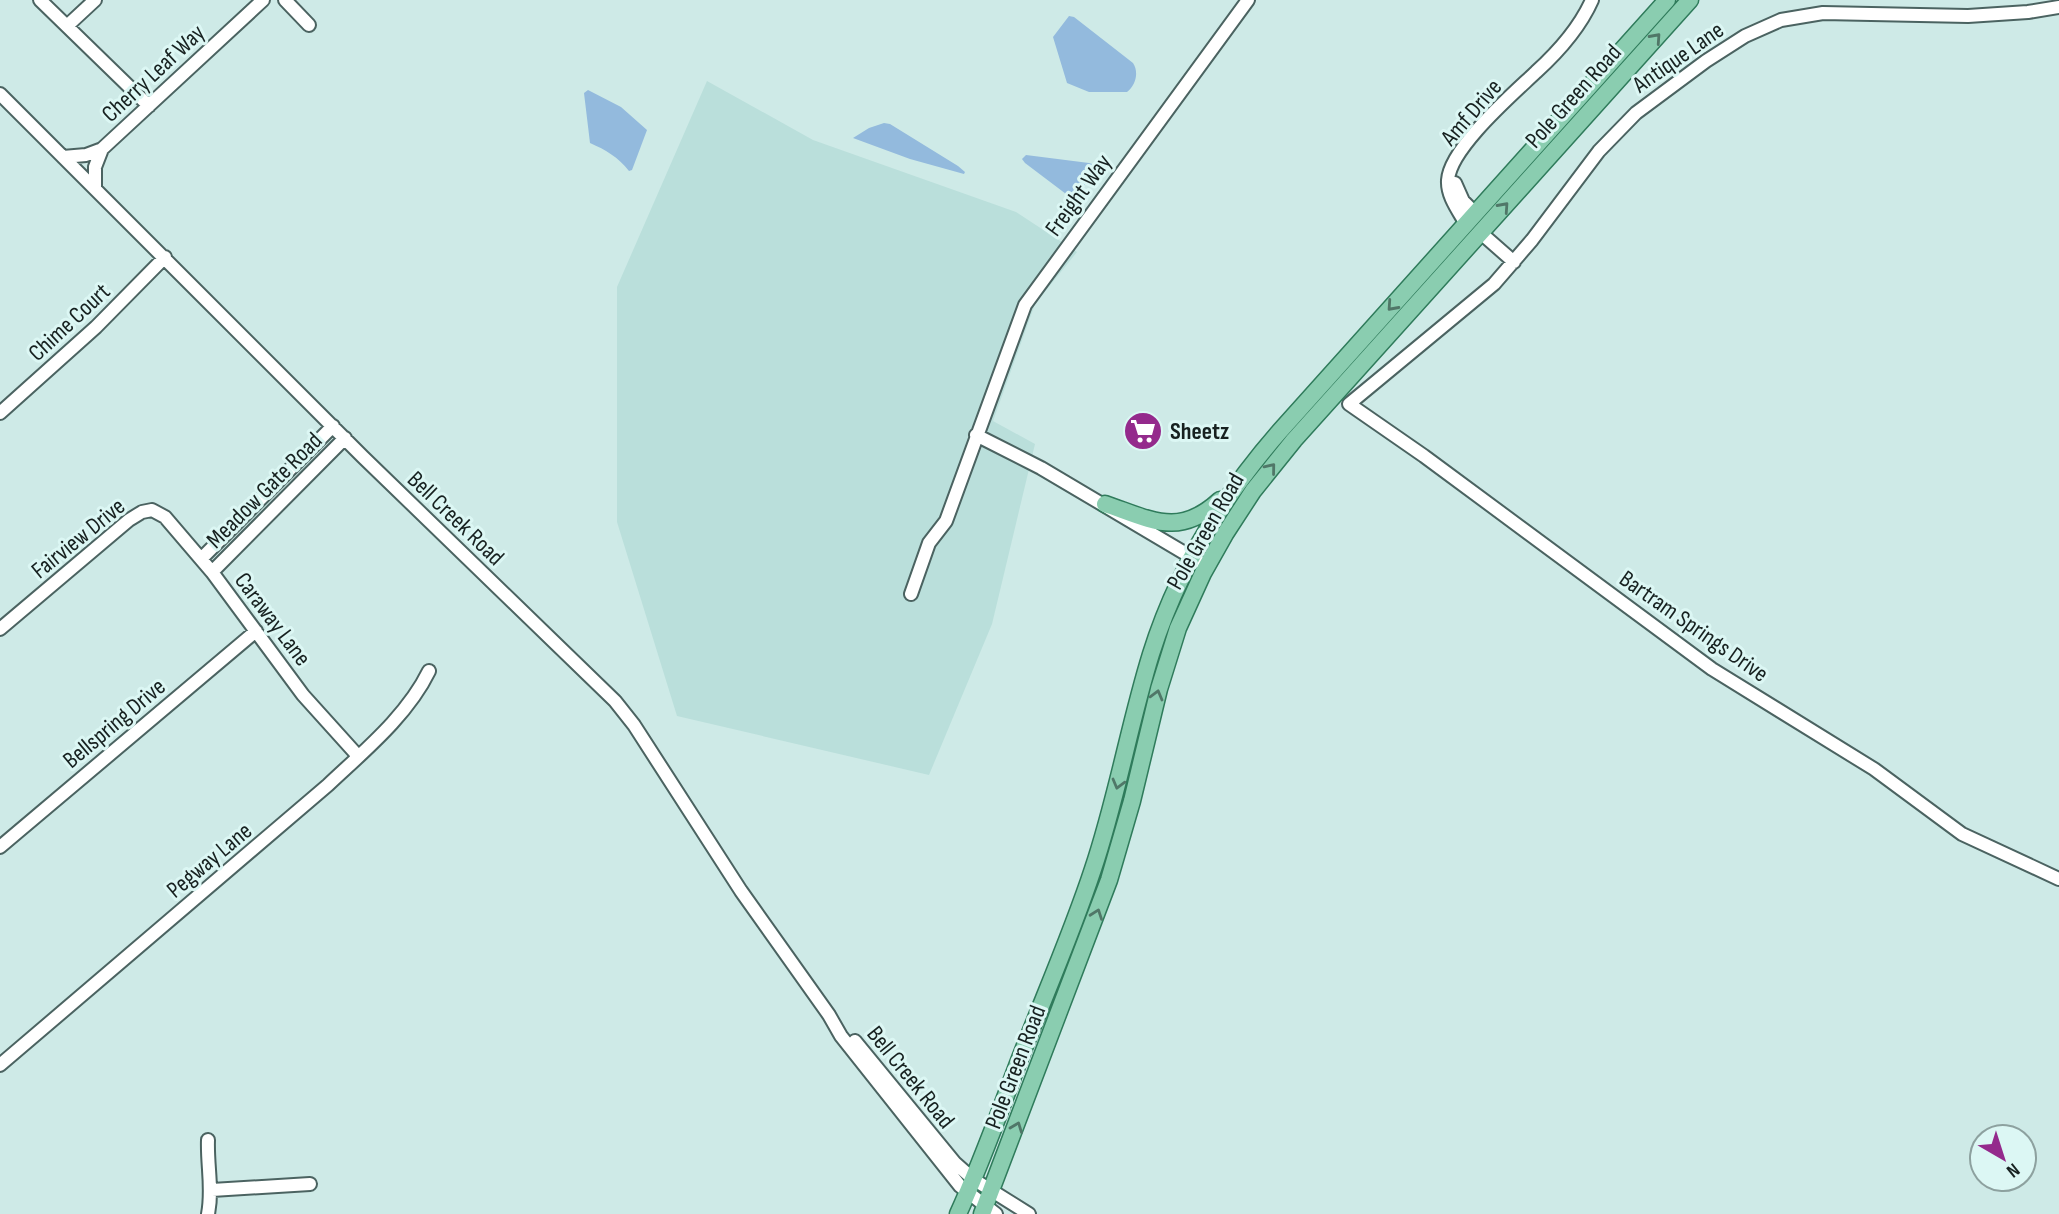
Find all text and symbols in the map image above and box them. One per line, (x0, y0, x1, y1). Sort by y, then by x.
street label: Antique Lane (1626, 16, 1729, 100)
street label: Cherry Leaf Way (96, 18, 211, 128)
one-way arrow (1648, 33, 1661, 46)
street label: Pole Green Road (1519, 38, 1628, 154)
street label: Amf Drive (1434, 73, 1508, 152)
street label: Freight Way (1039, 149, 1118, 242)
one-way arrow (1496, 202, 1508, 215)
street label: Chime Court (22, 277, 116, 367)
one-way arrow (1388, 298, 1401, 311)
supermarket icon: Sheetz (1122, 410, 1164, 452)
place label: Sheetz (1170, 417, 1229, 446)
street label: Meadow Gate Road (200, 426, 328, 554)
one-way arrow (1263, 463, 1275, 476)
street label: Bell Creek Road (401, 465, 510, 572)
street label: Pole Green Road (1160, 468, 1250, 595)
street label: Fairview Drive (26, 492, 131, 585)
street label: Bartram Springs Drive (1614, 564, 1774, 689)
street label: Caraway Lane (228, 567, 317, 672)
street label: Bellspring Drive (57, 672, 171, 775)
one-way arrow (1149, 689, 1163, 701)
one-way arrow (1112, 778, 1127, 790)
street label: Pegway Lane (161, 816, 258, 904)
one-way arrow (1089, 909, 1103, 921)
street label: Pole Green Road (979, 1001, 1052, 1133)
street label: Bell Creek Road (861, 1020, 961, 1134)
one-way arrow (1008, 1121, 1022, 1133)
north arrow (1968, 1123, 2038, 1193)
text: N (2002, 1158, 2024, 1182)

